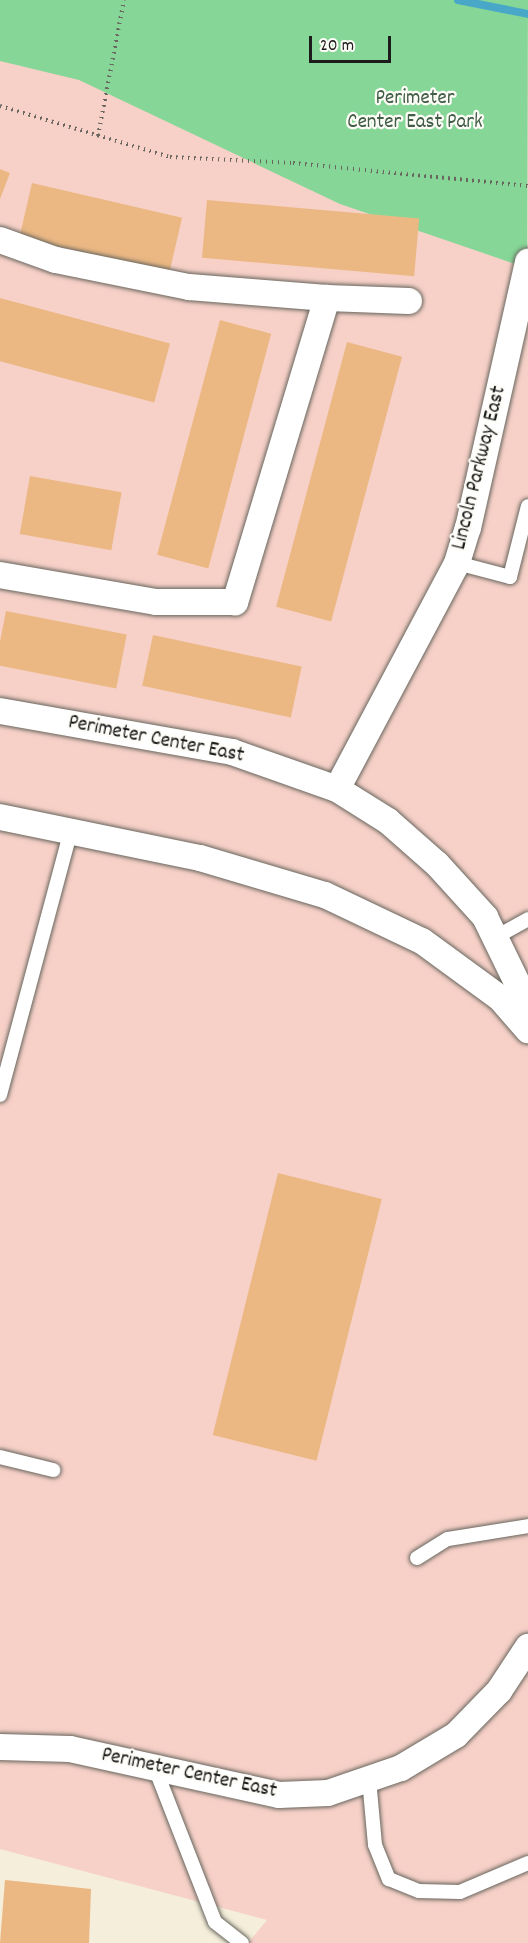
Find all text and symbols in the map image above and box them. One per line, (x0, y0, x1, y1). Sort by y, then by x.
scale bar (312, 24, 394, 62)
text: 20 m (320, 34, 354, 59)
park label: Perimeter Center East Park (347, 86, 483, 136)
street label: Lincoln Parkway East (447, 384, 513, 552)
street label: Perimeter Center East (66, 711, 246, 769)
street label: Perimeter Center East (99, 1743, 279, 1805)

